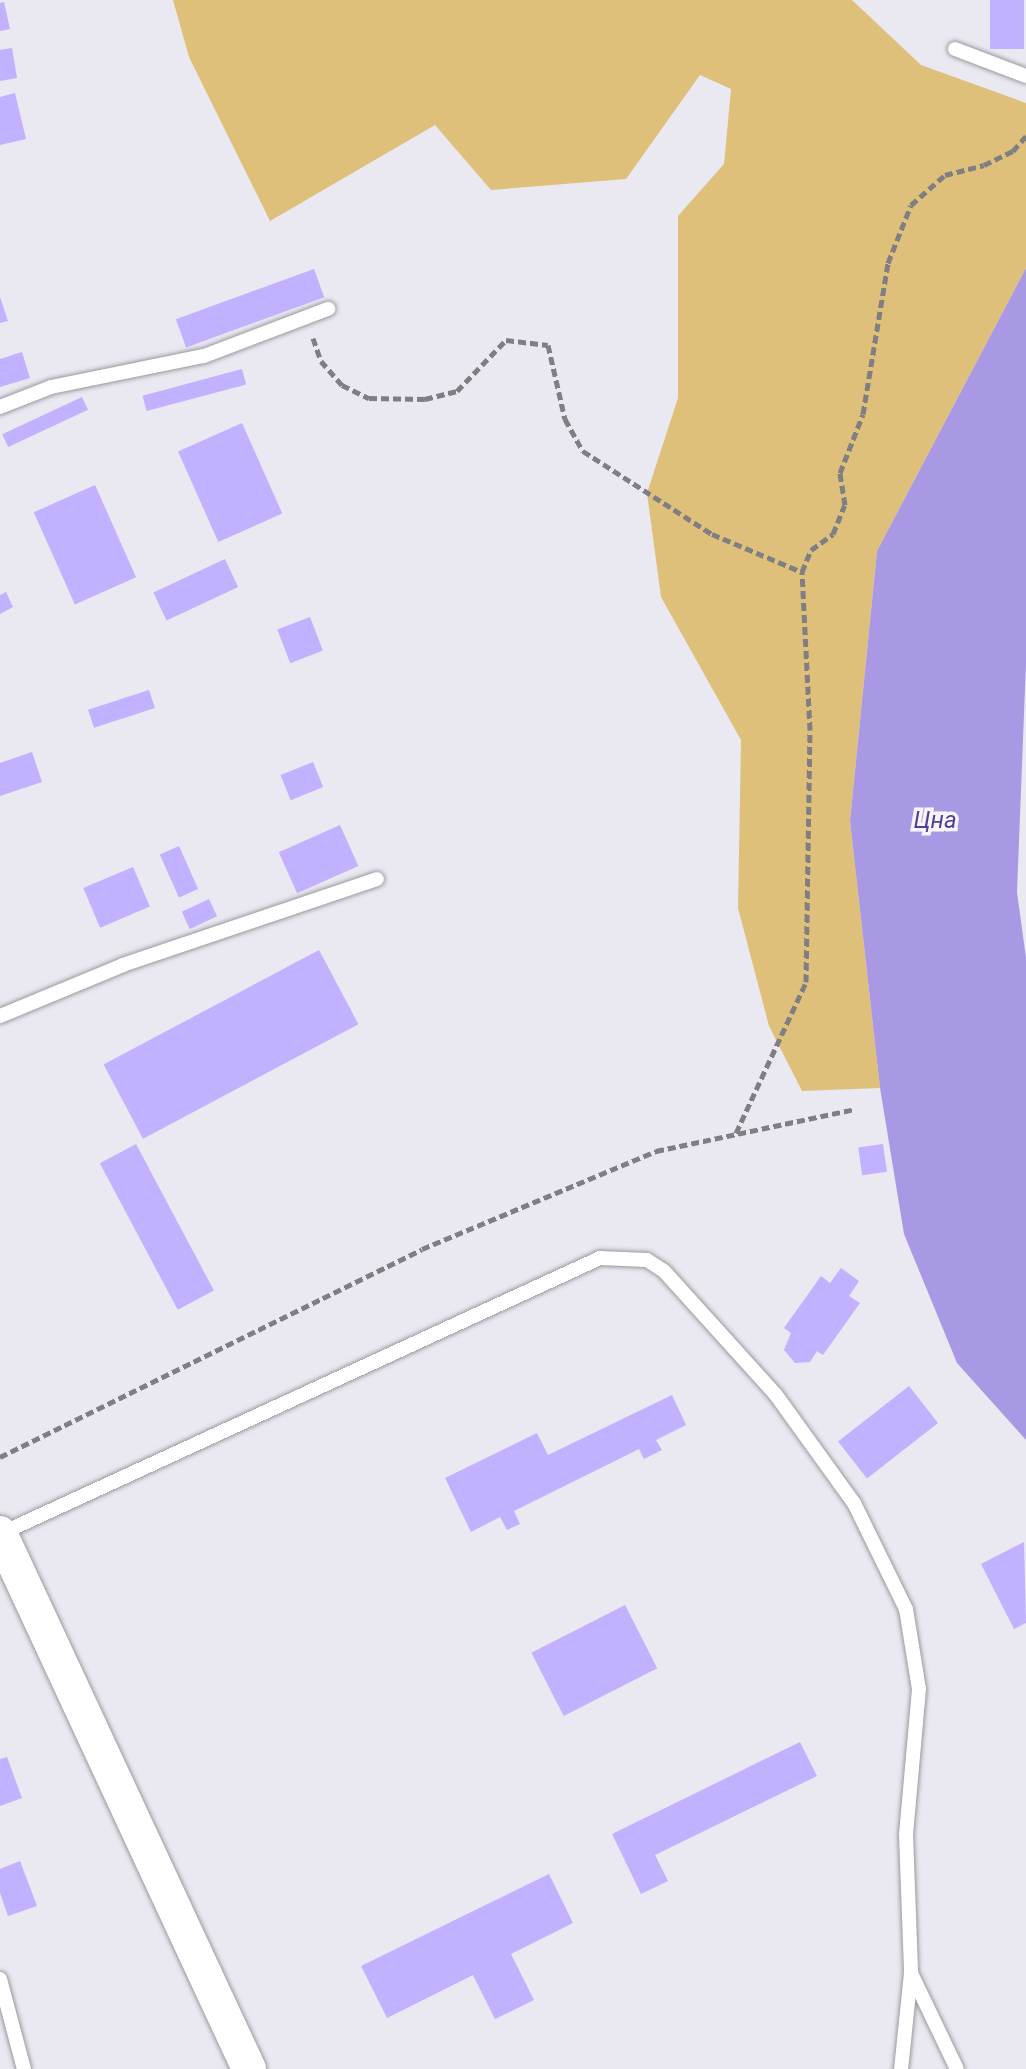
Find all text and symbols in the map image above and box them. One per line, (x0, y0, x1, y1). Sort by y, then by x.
water label: Цна (913, 807, 957, 835)

